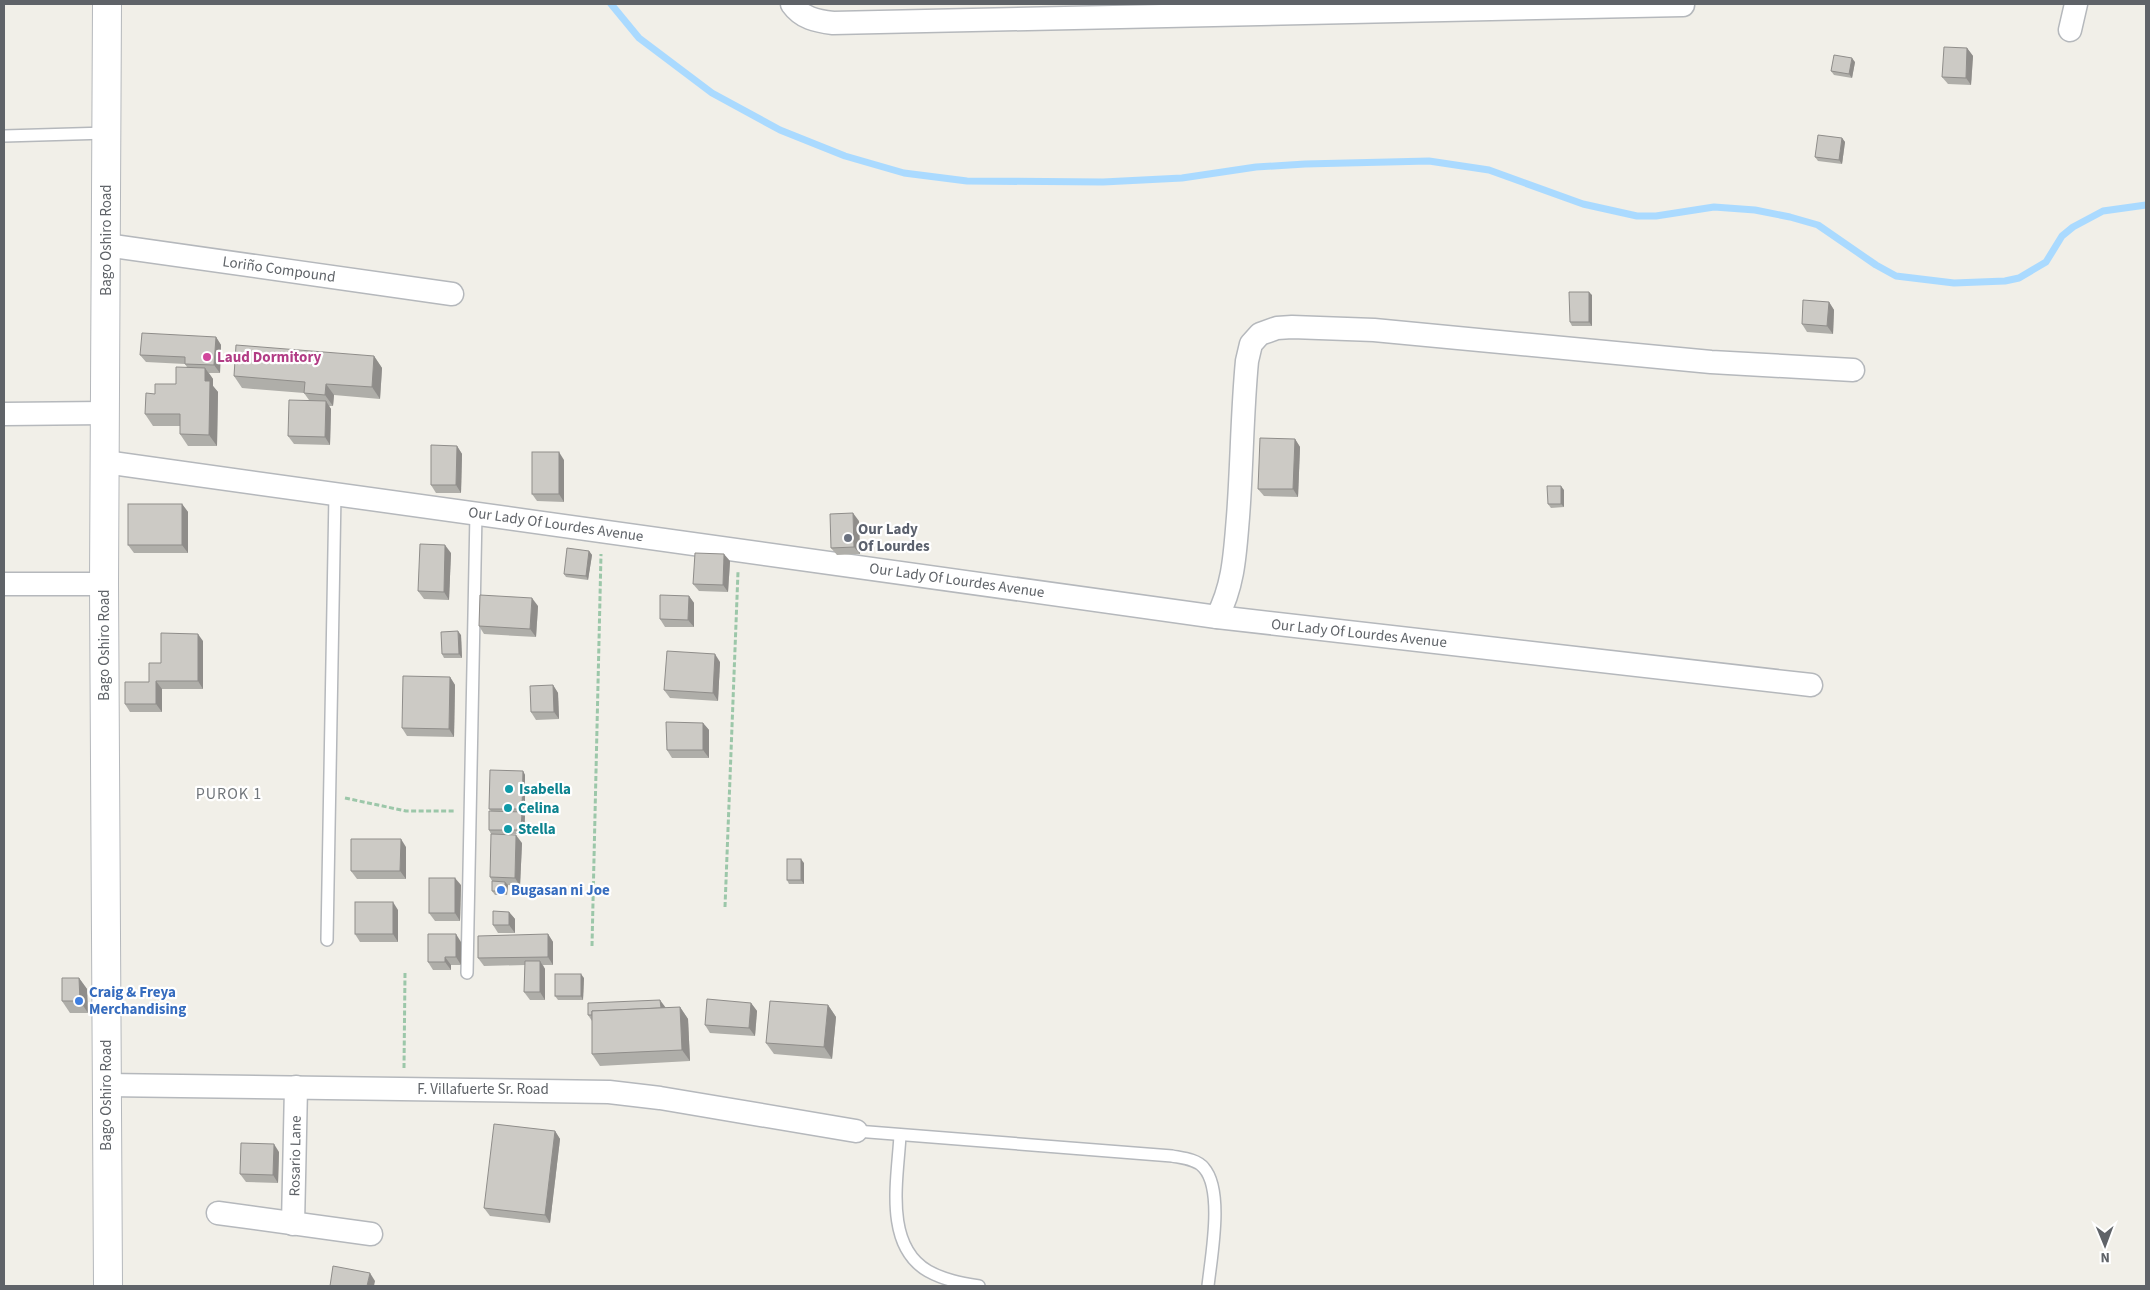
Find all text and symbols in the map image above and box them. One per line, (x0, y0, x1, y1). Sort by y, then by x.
street label: Bago Oshiro Road (96, 184, 117, 296)
street label: Loriño Compound (221, 251, 337, 288)
place label: Laud Dormitory (217, 347, 321, 368)
marker: Laud Dormitory (201, 351, 213, 363)
street label: Our Lady Of Lourdes Avenue (467, 502, 645, 547)
place label: Our Lady Of Lourdes (858, 519, 930, 557)
marker: Our Lady Of Lourdes (842, 532, 854, 544)
street label: Our Lady Of Lourdes Avenue (868, 558, 1046, 603)
street label: Bago Oshiro Road (94, 589, 115, 701)
street label: Our Lady Of Lourdes Avenue (1270, 614, 1448, 653)
place label: Isabella (519, 779, 571, 800)
district label: PUROK 1 (196, 783, 262, 805)
marker: Isabella (503, 783, 515, 795)
place label: Celina (518, 798, 560, 819)
marker: Celina (502, 802, 514, 814)
place label: Stella (518, 819, 556, 840)
marker: Stella (502, 823, 514, 835)
place label: Bugasan ni Joe (511, 880, 610, 901)
marker: Bugasan ni Joe (495, 884, 507, 896)
place label: Craig & Freya Merchandising (89, 982, 186, 1020)
marker: Craig & Freya Merchandising (73, 995, 85, 1007)
street label: Bago Oshiro Road (96, 1039, 117, 1151)
street label: F. Villafuerte Sr. Road (417, 1079, 549, 1100)
street label: Rosario Lane (284, 1115, 307, 1197)
north arrow (2080, 1220, 2130, 1270)
text: N (2100, 1247, 2110, 1267)

